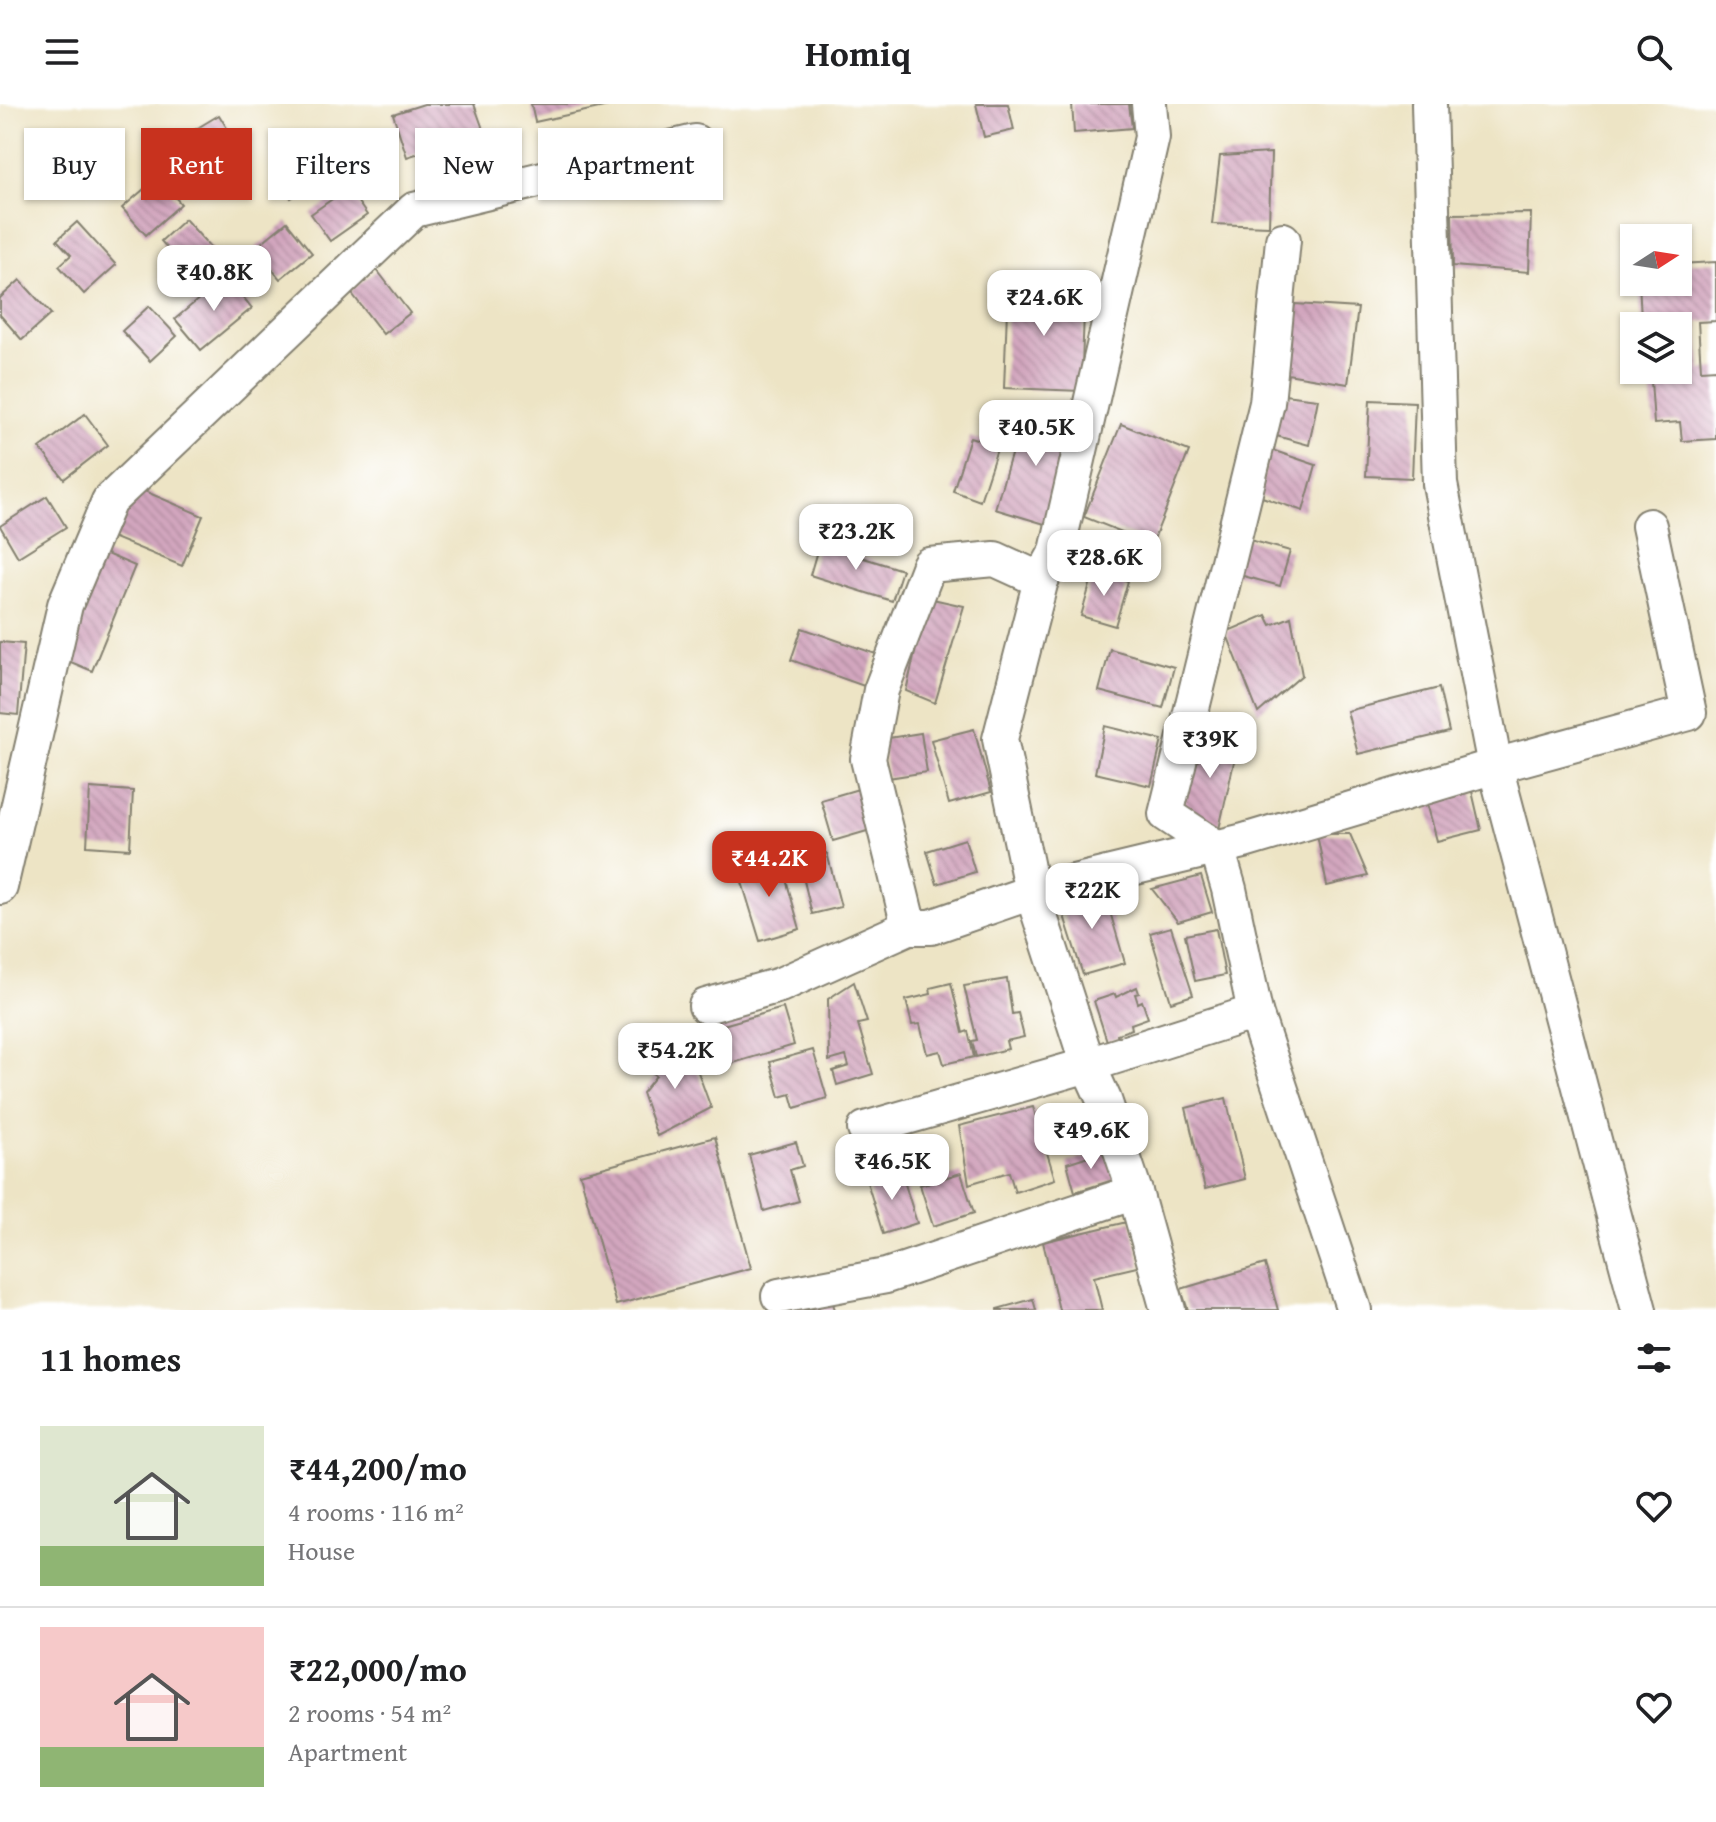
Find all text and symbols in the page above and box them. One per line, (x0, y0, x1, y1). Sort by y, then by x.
text: Homiq (805, 26, 911, 79)
icon: menu (40, 30, 84, 74)
icon: search (1632, 30, 1676, 74)
chip: Buy (24, 128, 125, 200)
chip: Rent (141, 128, 252, 200)
chip: Filters (268, 128, 399, 200)
chip: New (415, 128, 522, 200)
chip: Apartment (538, 128, 723, 200)
north arrow (1620, 224, 1692, 296)
map controls (1620, 224, 1692, 384)
pin: ₹40.8K (149, 245, 279, 313)
text: ₹40.8K (175, 251, 253, 290)
pin: ₹24.6K (979, 270, 1109, 338)
text: ₹24.6K (1005, 276, 1083, 315)
button: layers (1620, 312, 1692, 384)
pin: ₹40.5K (971, 400, 1101, 468)
text: ₹40.5K (997, 406, 1075, 445)
pin: ₹23.2K (791, 504, 921, 572)
text: ₹23.2K (817, 510, 895, 549)
pin: ₹28.6K (1039, 530, 1169, 598)
text: ₹28.6K (1065, 536, 1143, 575)
pin: ₹39K (1163, 712, 1257, 780)
text: ₹39K (1182, 718, 1238, 757)
pin: ₹44.2K (704, 831, 834, 899)
text: ₹44.2K (730, 837, 808, 876)
pin: ₹22K (1045, 863, 1139, 931)
text: ₹22K (1064, 869, 1120, 908)
pin: ₹54.2K (610, 1023, 740, 1091)
text: ₹54.2K (636, 1029, 714, 1068)
pin: ₹49.6K (1026, 1103, 1156, 1171)
text: ₹49.6K (1052, 1109, 1130, 1148)
pin: ₹46.5K (827, 1134, 957, 1202)
text: ₹46.5K (853, 1140, 931, 1179)
text: 11 homes (40, 1334, 181, 1383)
icon: filters (1632, 1336, 1676, 1380)
text: ₹44,200/mo (288, 1443, 467, 1492)
icon: home (104, 1458, 200, 1554)
icon: heart (1632, 1484, 1676, 1528)
text: 4 rooms · 116 m² (288, 1492, 464, 1531)
text: House (288, 1531, 355, 1570)
text: ₹22,000/mo (288, 1644, 467, 1693)
icon: home (104, 1659, 200, 1755)
icon: heart (1632, 1685, 1676, 1729)
text: 2 rooms · 54 m² (288, 1693, 451, 1732)
text: Apartment (288, 1732, 407, 1771)

